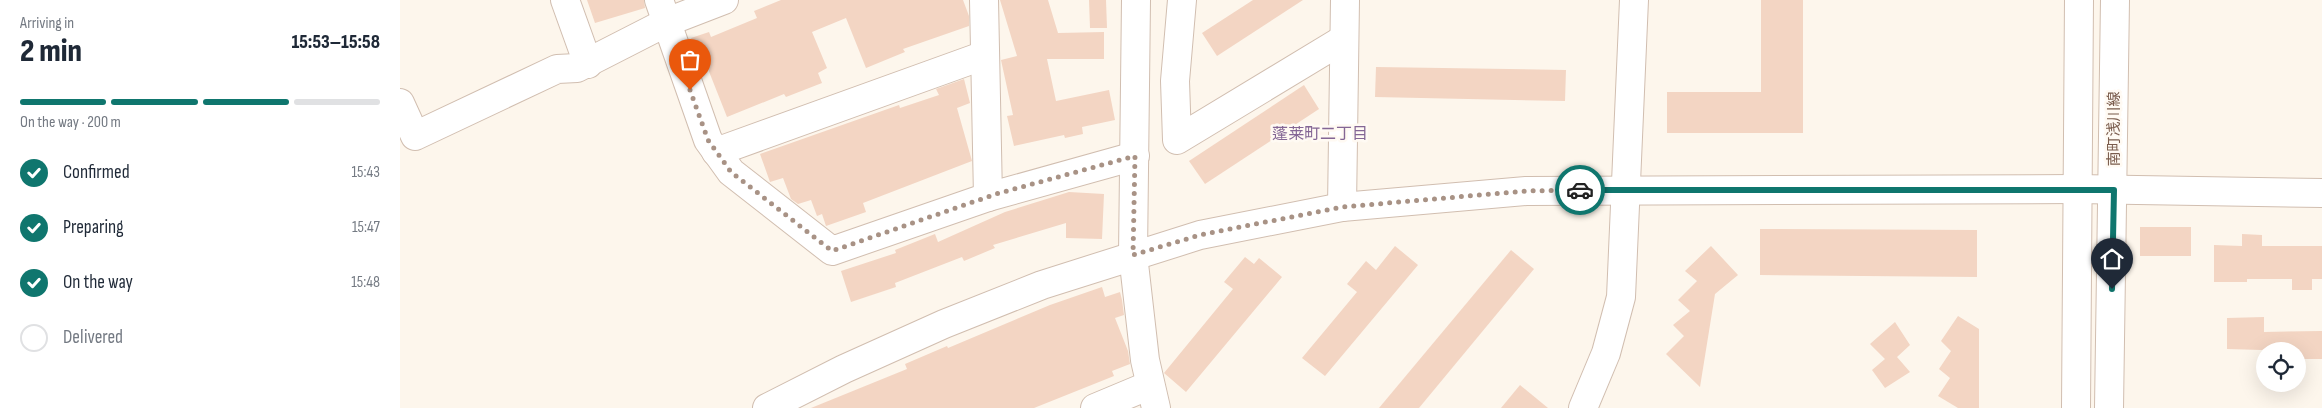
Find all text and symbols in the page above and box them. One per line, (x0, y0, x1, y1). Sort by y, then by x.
text: Arriving in (20, 14, 74, 33)
text: 15:53–15:58 (291, 31, 380, 54)
text: 2 min (20, 32, 82, 71)
pin (669, 39, 711, 90)
icon: bag (676, 46, 704, 74)
street label: 南町浅川線 (2105, 91, 2124, 167)
text: On the way · 200 m (20, 113, 121, 132)
district label: 蓬莱町二丁目 (1272, 125, 1368, 144)
icon: check (20, 159, 48, 187)
text: Confirmed (63, 161, 130, 184)
text: 15:43 (352, 163, 380, 182)
courier (1555, 165, 1605, 215)
icon: car (1566, 176, 1594, 204)
icon: check (20, 214, 48, 242)
text: Preparing (63, 216, 124, 239)
text: 15:47 (352, 218, 380, 237)
pin (2091, 238, 2133, 289)
icon: home (2098, 245, 2126, 273)
icon: check (20, 269, 48, 297)
text: On the way (63, 271, 133, 294)
text: 15:48 (351, 273, 380, 292)
text: Delivered (63, 326, 123, 349)
map controls (2256, 342, 2306, 392)
button: locate (2256, 342, 2306, 392)

